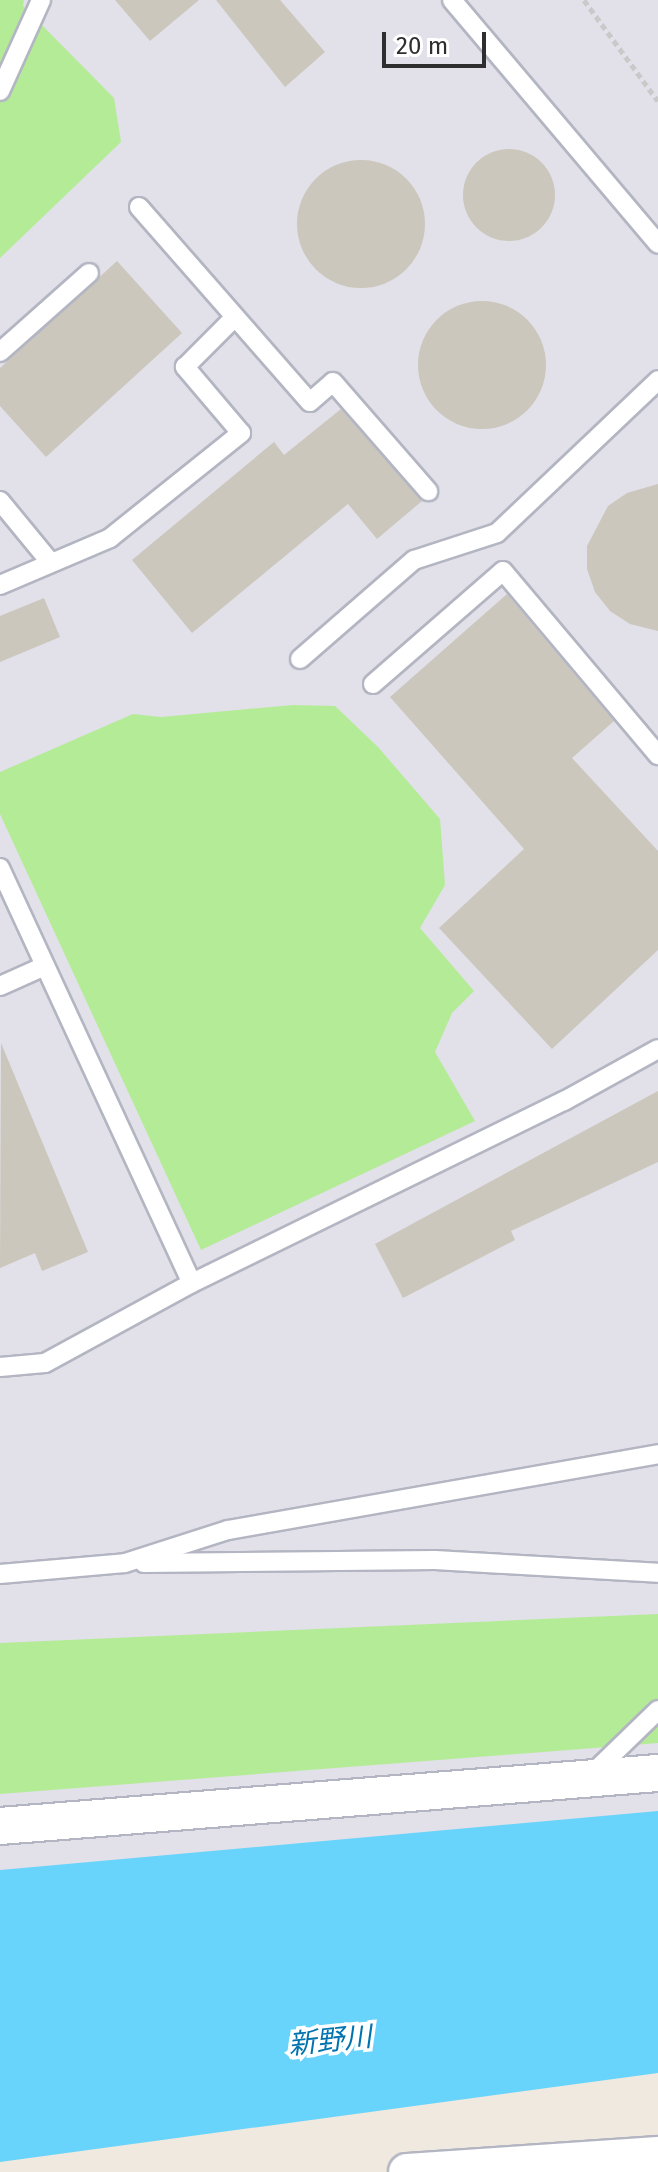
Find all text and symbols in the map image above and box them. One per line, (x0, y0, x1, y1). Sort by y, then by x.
scale bar (386, 16, 490, 66)
text: 20 m (396, 32, 448, 60)
water label: 新野川 (286, 2020, 374, 2062)

